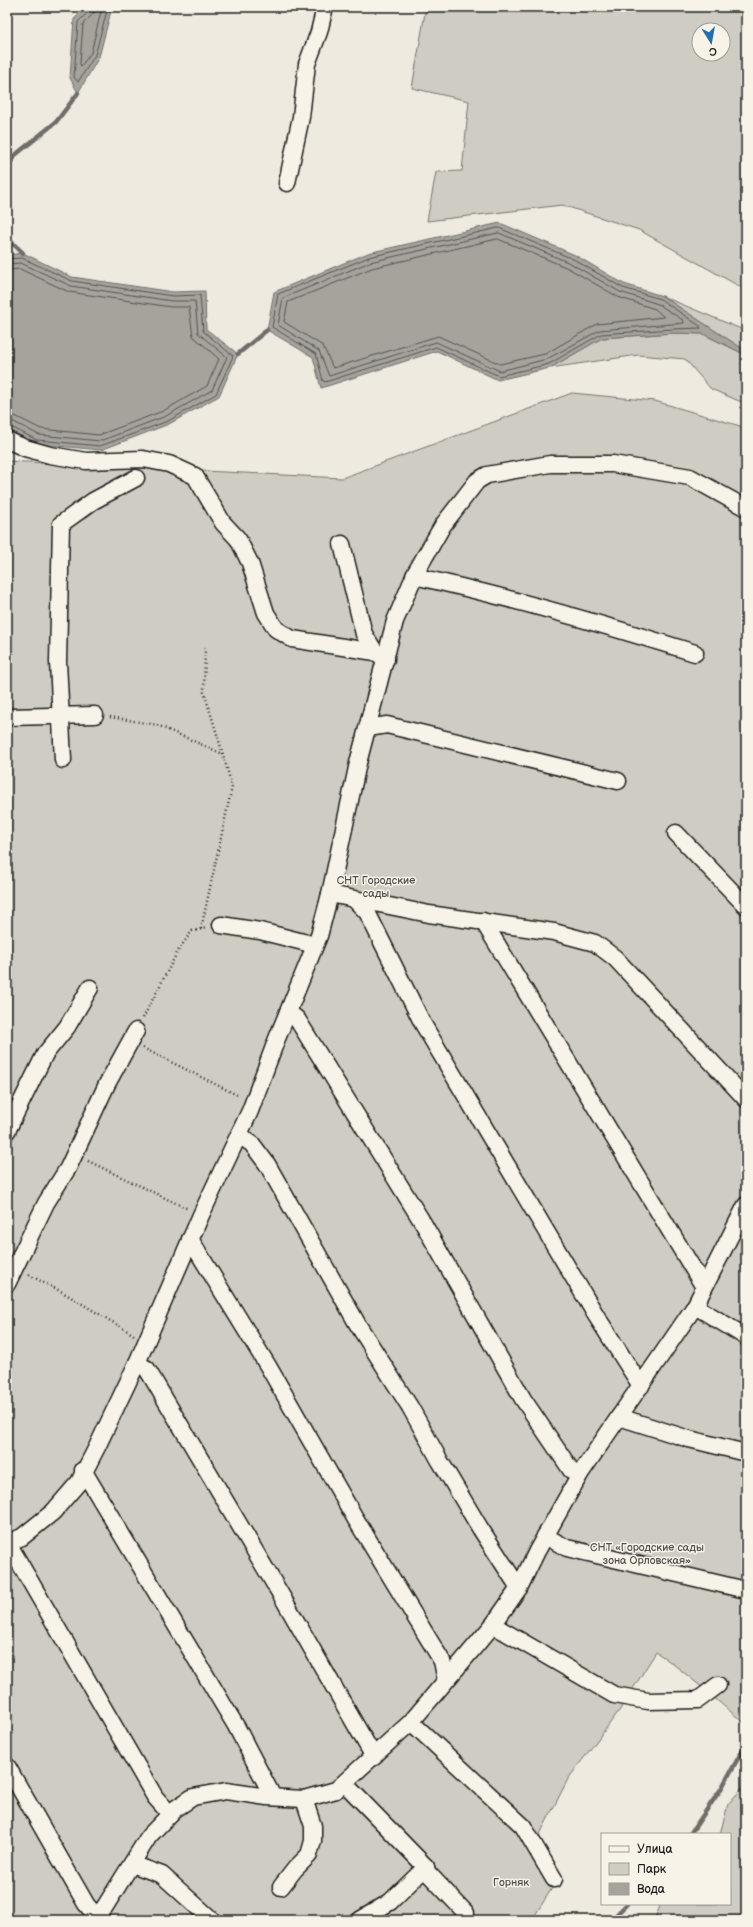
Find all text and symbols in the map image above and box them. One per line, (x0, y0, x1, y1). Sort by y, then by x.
north arrow (691, 22, 731, 62)
text: С (707, 44, 718, 59)
park label: СНТ Городские сады (337, 874, 415, 900)
park label: СНТ «Городские сады зона Орловская» (590, 1541, 704, 1567)
legend (601, 1833, 731, 1905)
text: Улица (637, 1842, 673, 1857)
text: Парк (637, 1862, 667, 1877)
park label: Горняк (493, 1876, 529, 1889)
text: Вода (637, 1882, 665, 1897)

